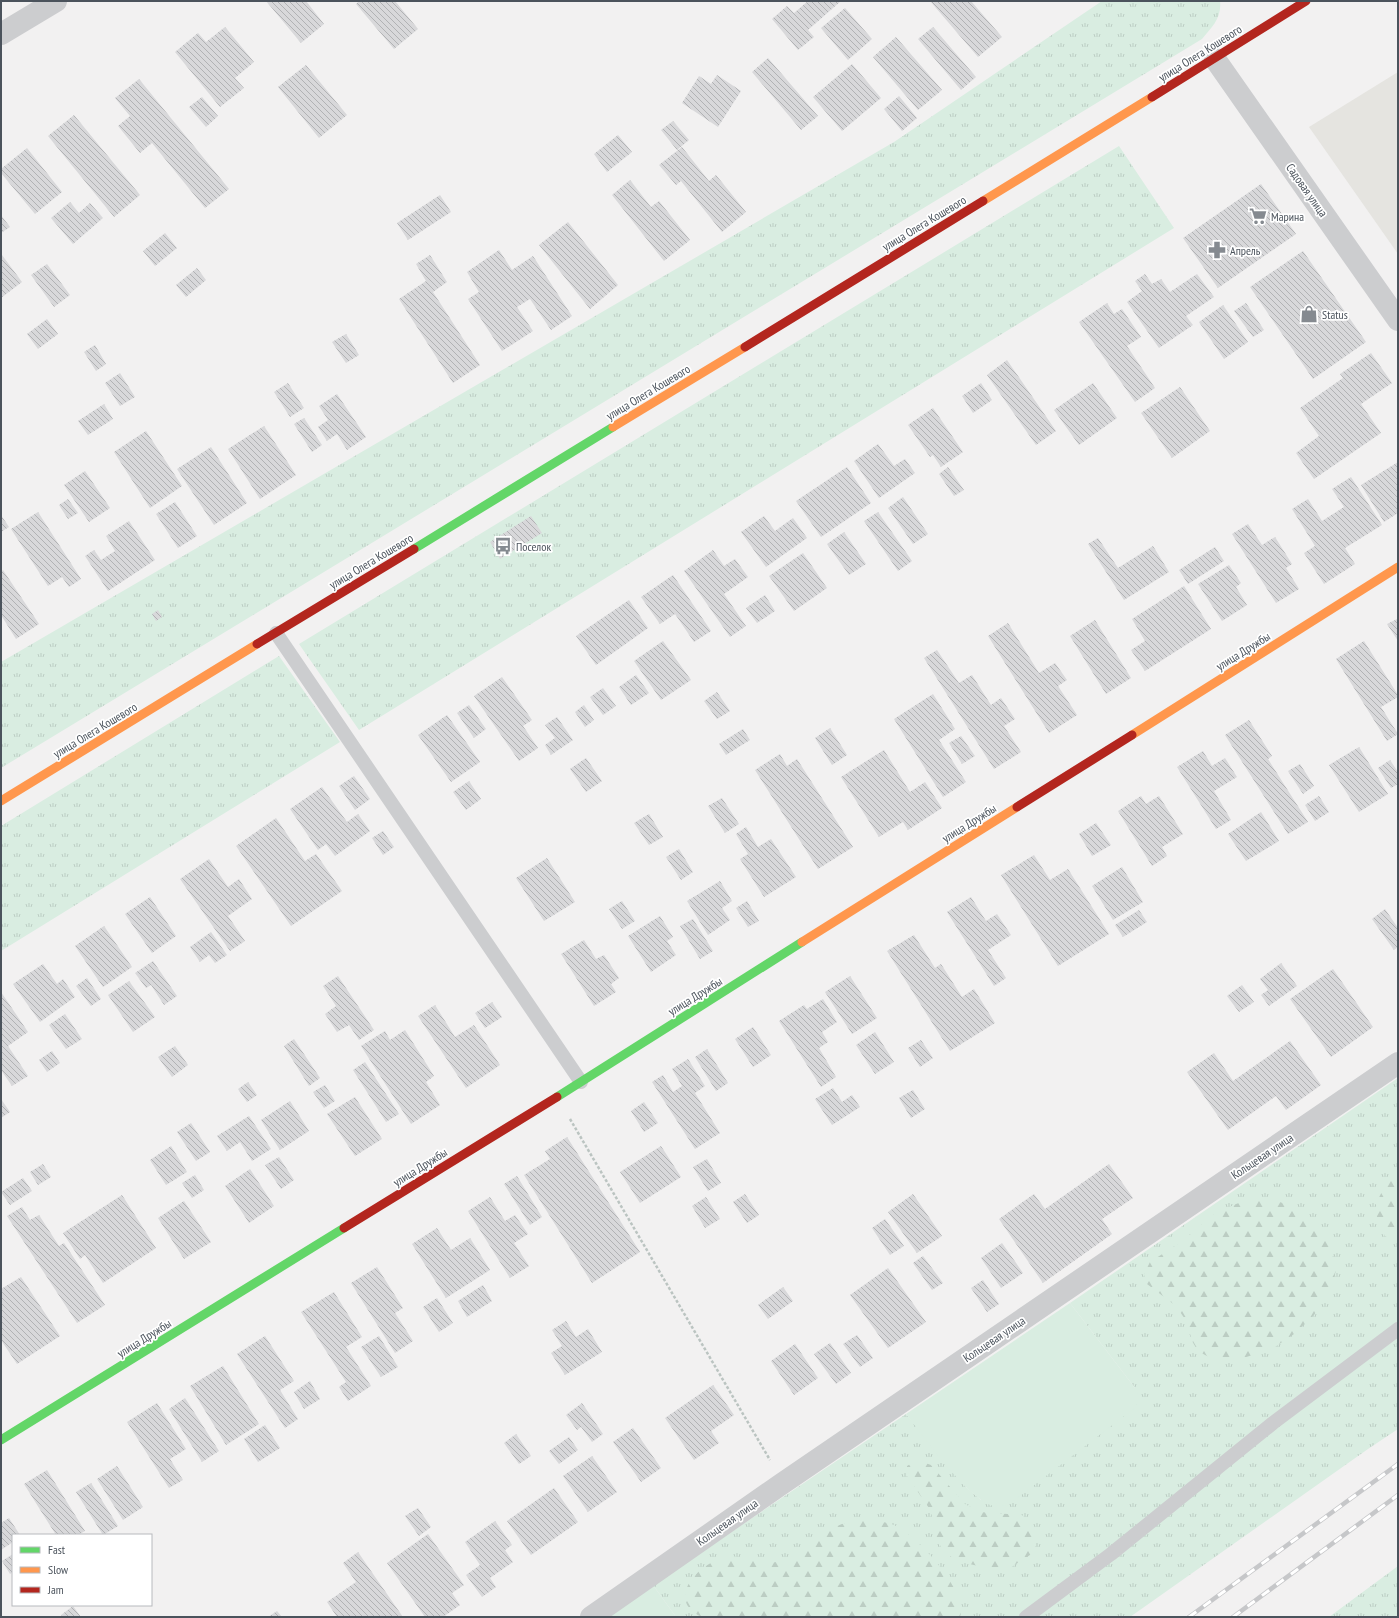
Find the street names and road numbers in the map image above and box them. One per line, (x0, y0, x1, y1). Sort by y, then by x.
street label: улица Олега Кошевого (1156, 21, 1244, 85)
street label: Садовая улица (1283, 160, 1331, 220)
street label: улица Олега Кошевого (879, 192, 969, 254)
street label: улица Олега Кошевого (603, 361, 693, 423)
street label: улица Олега Кошевого (326, 530, 416, 592)
street label: улица Дружбы (1213, 628, 1273, 674)
street label: улица Олега Кошевого (50, 699, 140, 761)
street label: улица Дружбы (939, 800, 999, 846)
street label: улица Дружбы (665, 973, 725, 1019)
street label: Кольцевая улица (1228, 1130, 1296, 1182)
street label: улица Дружбы (390, 1144, 450, 1190)
street label: Кольцевая улица (960, 1313, 1028, 1365)
street label: улица Дружбы (114, 1315, 174, 1361)
street label: Кольцевая улица (693, 1495, 761, 1549)

